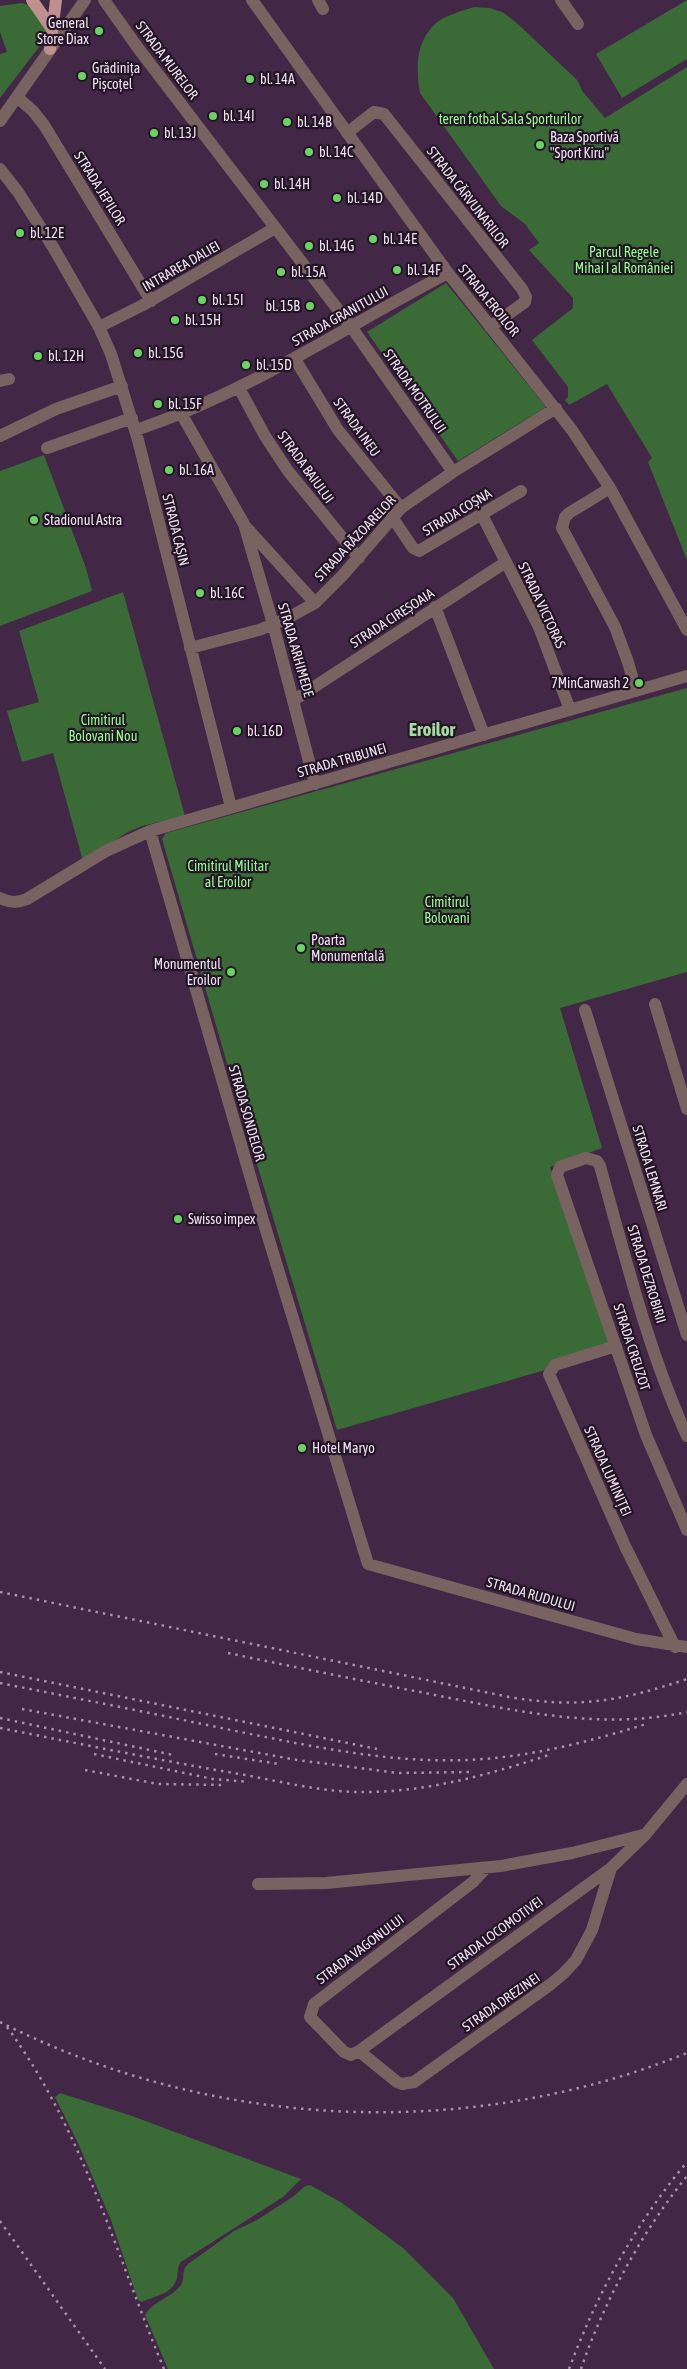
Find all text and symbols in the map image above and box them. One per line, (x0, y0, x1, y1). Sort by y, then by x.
place label: General Store Diax (37, 15, 89, 47)
street label: STRADA MURELOR (132, 18, 202, 102)
marker: General Store Diax (93, 25, 105, 37)
place label: Grădinița Pișcoțel (92, 60, 140, 92)
marker: Grădinița Pișcoțel (76, 70, 88, 82)
place label: bl. 14A (260, 71, 295, 87)
marker: bl. 14A (244, 73, 256, 85)
place label: bl. 14I (223, 108, 255, 124)
marker: bl. 14I (207, 110, 219, 122)
park label: teren fotbal Sala Sporturilor (439, 111, 582, 127)
place label: bl. 14B (297, 114, 332, 130)
marker: bl. 14B (281, 116, 293, 128)
place label: bl. 13J (164, 125, 196, 141)
marker: bl. 13J (148, 127, 160, 139)
place label: Baza Sportivă "Sport Kiru" (550, 129, 619, 161)
marker: Baza Sportivă "Sport Kiru" (534, 139, 546, 151)
street label: STRADA CĂRVUNARILOR (424, 143, 513, 251)
place label: bl. 14C (319, 144, 354, 160)
marker: bl. 14C (303, 146, 315, 158)
street label: STRADA JEPILOR (71, 148, 129, 228)
place label: bl. 14H (274, 176, 310, 192)
marker: bl. 14H (258, 178, 270, 190)
place label: bl. 14D (347, 190, 383, 206)
marker: bl. 14D (331, 192, 343, 204)
place label: bl. 12E (30, 225, 64, 241)
marker: bl. 12E (14, 227, 26, 239)
place label: bl. 14E (383, 231, 417, 247)
marker: bl. 14E (367, 233, 379, 245)
street label: INTRAREA DALIEI (139, 237, 223, 295)
place label: bl. 14G (319, 238, 354, 254)
marker: bl. 14G (303, 240, 315, 252)
park label: Parcul Regele Mihai I al României (575, 244, 673, 276)
street label: STRADA EROILOR (455, 261, 523, 339)
place label: bl. 14F (407, 262, 441, 278)
place label: bl. 15A (291, 264, 326, 280)
marker: bl. 14F (391, 264, 403, 276)
marker: bl. 15A (275, 266, 287, 278)
street label: STRADA GRANITULUI (289, 283, 391, 349)
place label: bl. 15I (212, 292, 244, 308)
marker: bl. 15I (196, 294, 208, 306)
place label: bl. 15B (265, 298, 300, 314)
marker: bl. 15B (304, 300, 316, 312)
place label: bl. 15H (185, 312, 221, 328)
marker: bl. 15H (169, 314, 181, 326)
place label: bl. 15G (148, 345, 183, 361)
street label: STRADA MOTRULUI (380, 346, 450, 436)
marker: bl. 15G (132, 347, 144, 359)
place label: bl. 12H (48, 348, 84, 364)
marker: bl. 12H (32, 350, 44, 362)
place label: bl. 15D (256, 357, 292, 373)
marker: bl. 15D (240, 359, 252, 371)
street label: STRADA INEU (330, 395, 384, 459)
place label: bl. 15F (168, 396, 202, 412)
marker: bl. 15F (152, 398, 164, 410)
street label: STRADA BAIULUI (275, 428, 337, 506)
place label: bl. 16A (179, 462, 214, 478)
marker: bl. 16A (163, 464, 175, 476)
street label: STRADA COȘNA (420, 485, 495, 539)
street label: STRADA RĂZOARELOR (311, 491, 399, 584)
street label: STRADA CAȘIN (159, 492, 193, 568)
place label: Stadionul Astra (44, 512, 122, 528)
marker: Stadionul Astra (28, 514, 40, 526)
street label: STRADA VICTORAS (515, 559, 569, 651)
place label: bl. 16C (210, 585, 245, 601)
street label: STRADA CIREȘOAIA (347, 585, 437, 651)
marker: bl. 16C (194, 587, 206, 599)
street label: STRADA ARHIMEDE (275, 601, 317, 699)
place label: 7MinCarwash 2 (551, 675, 629, 691)
marker: 7MinCarwash 2 (633, 677, 645, 689)
park label: Cimitirul Bolovani Nou (69, 712, 137, 744)
district label: Eroilor (409, 718, 456, 740)
place label: bl. 16D (247, 723, 283, 739)
marker: bl. 16D (231, 725, 243, 737)
street label: STRADA TRIBUNEI (296, 740, 388, 780)
park label: Cimitirul Militar al Eroilor (188, 858, 269, 890)
park label: Cimitirul Bolovani (424, 894, 470, 926)
place label: Poarta Monumentală (311, 932, 385, 964)
marker: Poarta Monumentală (295, 942, 307, 954)
place label: Monumentul Eroilor (154, 956, 222, 988)
marker: Monumentul Eroilor (225, 966, 237, 978)
street label: STRADA SONDELOR (226, 1063, 268, 1163)
street label: STRADA LEMNARI (629, 1123, 671, 1213)
place label: Swisso impex (188, 1211, 256, 1227)
marker: Swisso impex (172, 1213, 184, 1225)
street label: STRADA DEZROBIRII (624, 1223, 670, 1325)
street label: STRADA CREUZOT (610, 1302, 654, 1392)
street label: STRADA LUMINIȚEI (581, 1424, 635, 1518)
place label: Hotel Maryo (312, 1440, 375, 1456)
marker: Hotel Maryo (296, 1442, 308, 1454)
street label: STRADA RUDULUI (485, 1574, 577, 1614)
street label: STRADA LOCOMOTIVEI (444, 1893, 546, 1973)
street label: STRADA VAGONULUI (313, 1911, 407, 1987)
street label: STRADA DREZINEI (459, 1969, 543, 2035)

